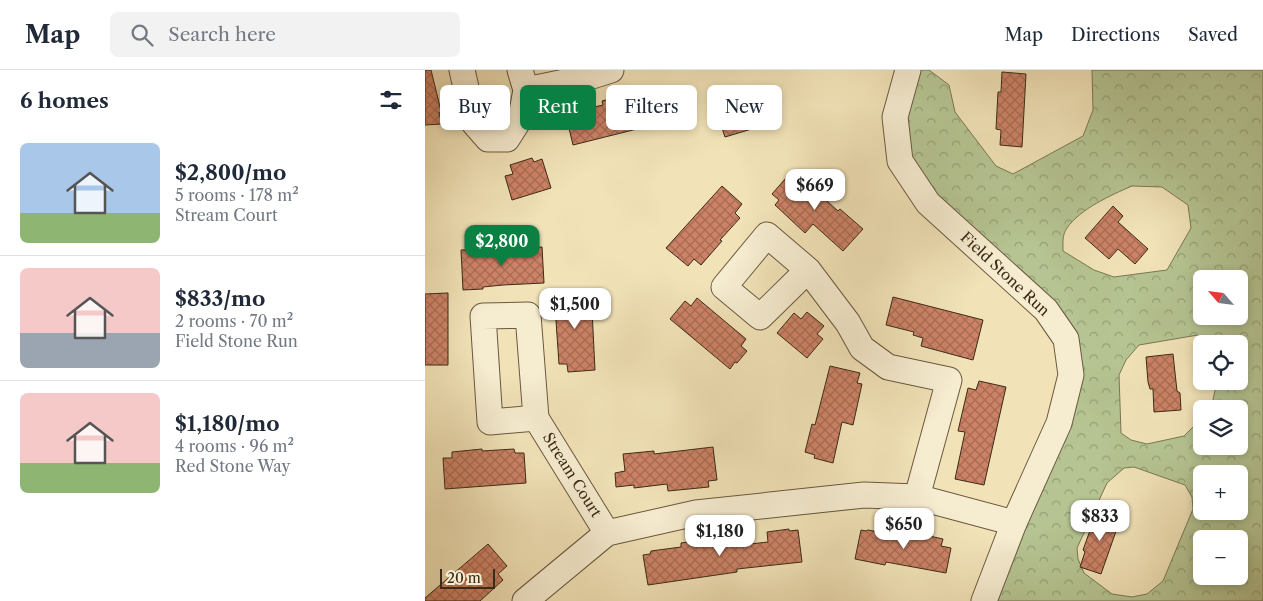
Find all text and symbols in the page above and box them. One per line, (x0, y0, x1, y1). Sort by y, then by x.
search box (110, 12, 460, 57)
text: Map (25, 20, 80, 49)
icon: search (128, 21, 156, 49)
text: Search here (168, 23, 276, 46)
text: Map (1004, 24, 1043, 46)
text: Directions (1071, 24, 1160, 46)
text: Saved (1188, 24, 1238, 46)
chip: Buy (440, 85, 510, 130)
chip: Rent (520, 85, 596, 130)
chip: Filters (606, 85, 697, 130)
chip: New (707, 85, 782, 130)
icon: filters (377, 86, 405, 114)
text: 6 homes (20, 88, 109, 113)
text: $2,800/mo (175, 160, 286, 185)
icon: home (60, 163, 120, 223)
pin: $669 (785, 168, 845, 211)
text: $669 (796, 175, 834, 195)
text: 5 rooms · 178 m² (175, 185, 299, 205)
text: Stream Court (175, 205, 278, 225)
pin: $2,800 (461, 224, 543, 267)
street label: Field Stone Run (957, 227, 1054, 320)
text: $2,800 (475, 231, 529, 251)
north arrow (1193, 270, 1247, 325)
map controls (1193, 270, 1248, 585)
text: $833/mo (175, 286, 265, 311)
icon: home (60, 288, 120, 348)
pin: $1,500 (534, 288, 616, 330)
text: $1,500 (550, 294, 600, 314)
text: 2 rooms · 70 m² (175, 311, 293, 331)
text: Field Stone Run (175, 331, 298, 351)
button: locate (1193, 335, 1248, 390)
button: layers (1193, 400, 1248, 455)
text: $1,180/mo (175, 411, 280, 436)
icon: home (60, 413, 120, 473)
street label: Stream Court (539, 429, 606, 521)
text: 4 rooms · 96 m² (175, 436, 294, 456)
text: Red Stone Way (175, 456, 290, 476)
button: + (1193, 465, 1248, 520)
pin: $833 (1070, 500, 1130, 542)
text: $833 (1082, 506, 1118, 526)
pin: $650 (874, 508, 934, 550)
pin: $1,180 (679, 514, 761, 557)
text: $650 (885, 514, 923, 534)
text: $1,180 (696, 521, 744, 541)
button: − (1193, 530, 1248, 585)
scale bar (440, 566, 495, 589)
text: 20 m (447, 569, 481, 587)

